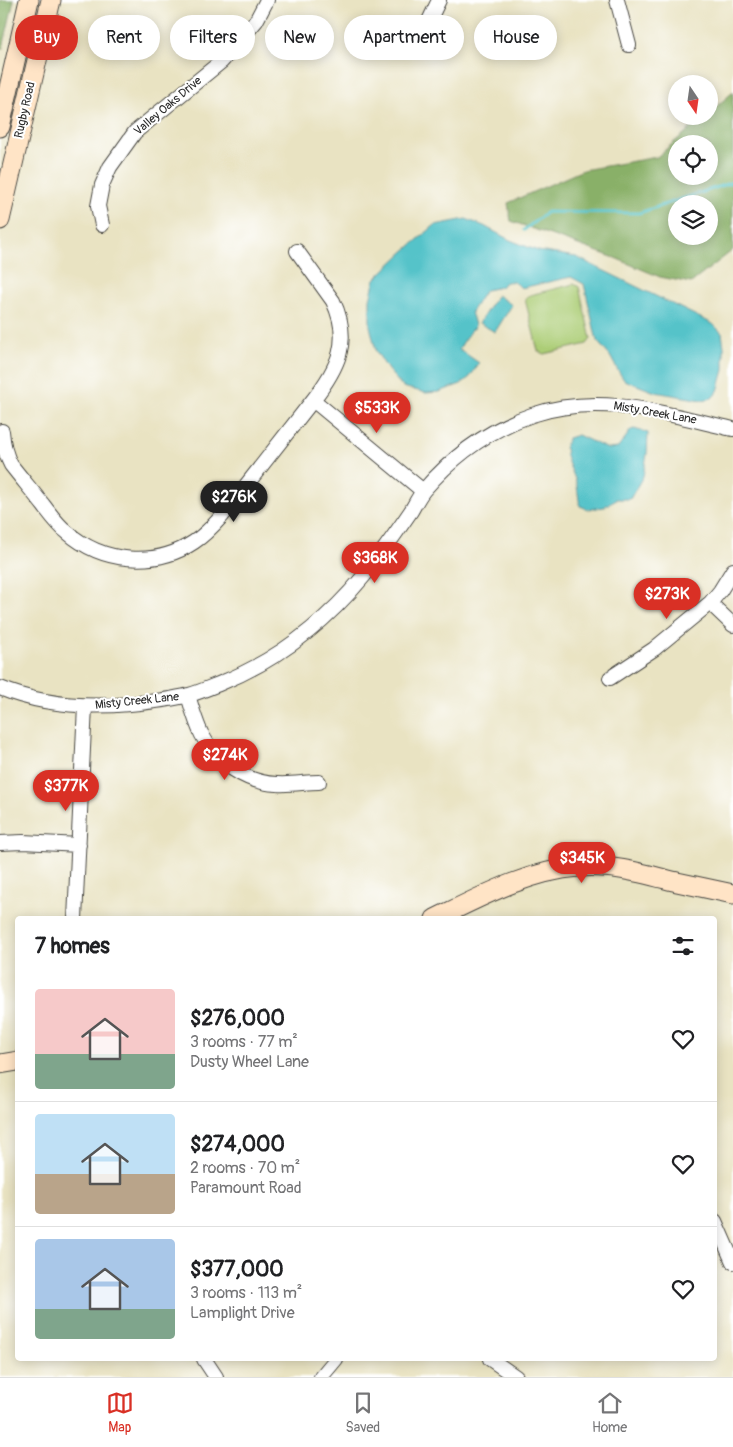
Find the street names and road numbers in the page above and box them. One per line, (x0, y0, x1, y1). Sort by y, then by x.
street label: Valley Oaks Drive (131, 73, 205, 139)
street label: Rugby Road (11, 80, 39, 140)
street label: Misty Creek Lane (612, 398, 698, 428)
street label: Misty Creek Lane (94, 689, 180, 713)

